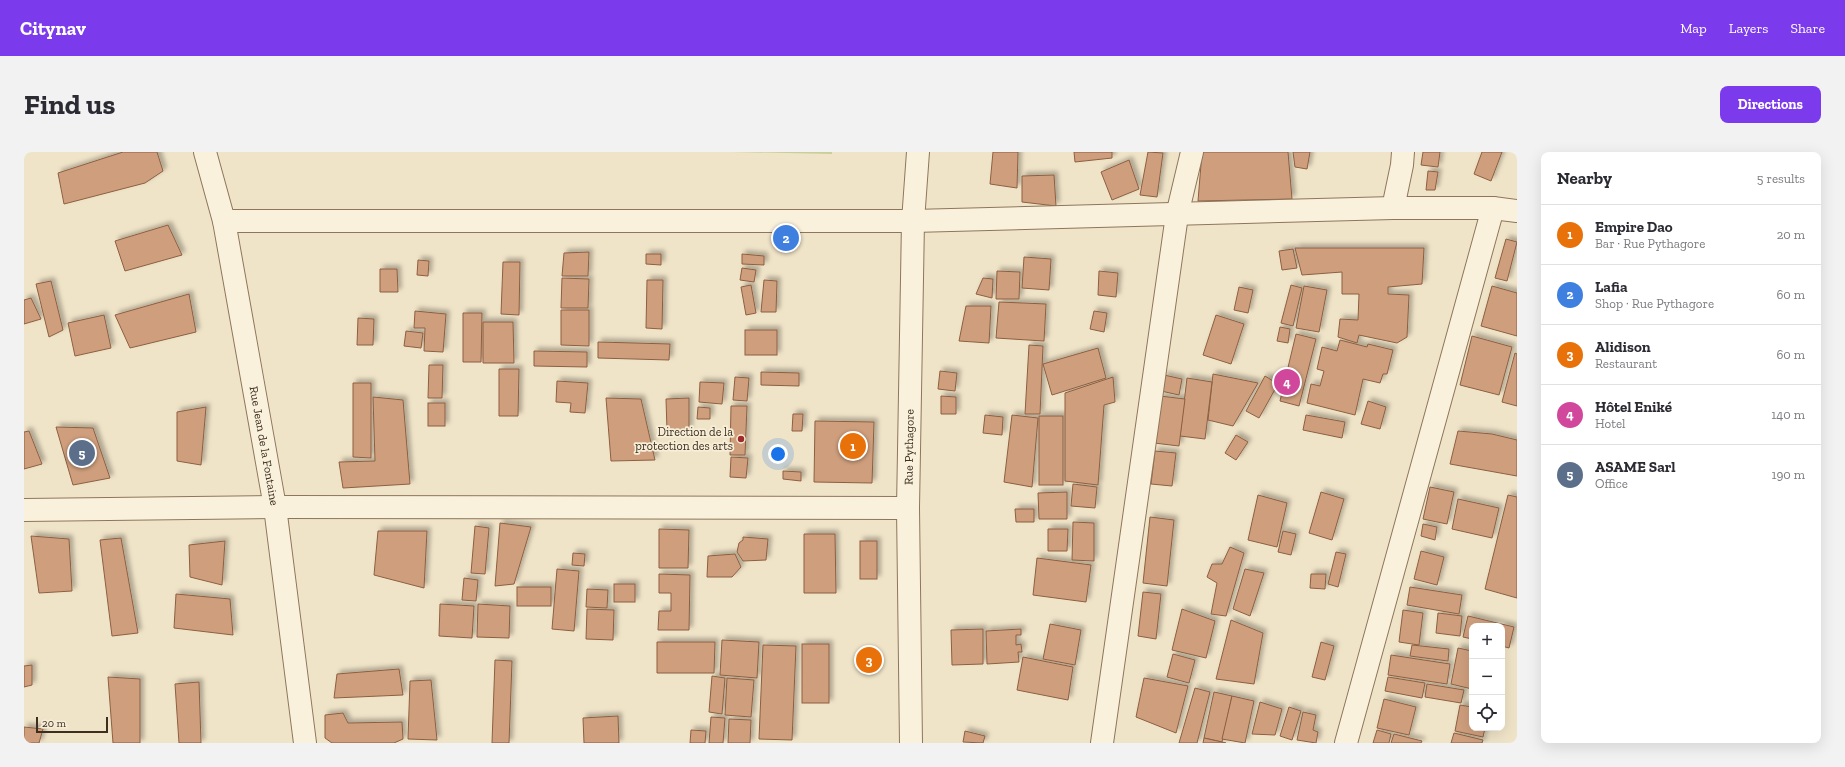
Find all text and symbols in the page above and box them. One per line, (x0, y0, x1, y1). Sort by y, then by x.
text: Citynav (20, 17, 86, 40)
text: Map (1680, 20, 1707, 37)
text: Layers (1729, 20, 1768, 37)
text: Share (1790, 20, 1825, 37)
button: Directions (1720, 86, 1821, 123)
text: Find us (24, 88, 115, 121)
text: Nearby (1557, 168, 1612, 188)
text: 5 results (1757, 171, 1805, 186)
text: Empire Dao (1595, 218, 1673, 236)
pin: 2 (773, 223, 799, 253)
text: 1 (1567, 227, 1573, 242)
text: 20 m (1777, 227, 1805, 242)
text: Bar · Rue Pythagore (1595, 236, 1705, 251)
text: Lafia (1595, 278, 1628, 296)
text: 2 (1567, 287, 1573, 302)
text: 60 m (1776, 287, 1805, 302)
text: Shop · Rue Pythagore (1595, 296, 1714, 311)
text: Alidison (1595, 338, 1651, 356)
text: 3 (1567, 347, 1573, 362)
text: 60 m (1776, 347, 1805, 362)
text: Restaurant (1595, 356, 1657, 371)
pin: 4 (1274, 367, 1300, 397)
street label: Rue Jean de la Fontaine (247, 385, 282, 507)
text: Hôtel Eniké (1595, 398, 1672, 416)
text: 4 (1566, 407, 1574, 422)
text: 140 m (1771, 407, 1805, 422)
street label: Rue Pythagore (901, 409, 917, 485)
text: Hotel (1595, 416, 1626, 431)
place label: Direction de la protection des arts (635, 425, 733, 453)
pin: 1 (840, 431, 866, 461)
marker: Direction de la protection des arts (736, 434, 746, 444)
pin: 5 (69, 438, 95, 468)
your location (768, 444, 788, 464)
text: ASAME Sarl (1595, 458, 1676, 476)
text: 5 (1567, 467, 1573, 482)
text: 190 m (1771, 467, 1805, 482)
text: Office (1595, 476, 1628, 491)
map controls (1469, 623, 1505, 731)
button: + (1469, 623, 1505, 659)
pin: 3 (856, 645, 882, 675)
button: − (1469, 659, 1505, 695)
button: locate (1469, 695, 1505, 731)
scale bar (36, 715, 108, 734)
text: 20 m (42, 717, 66, 730)

